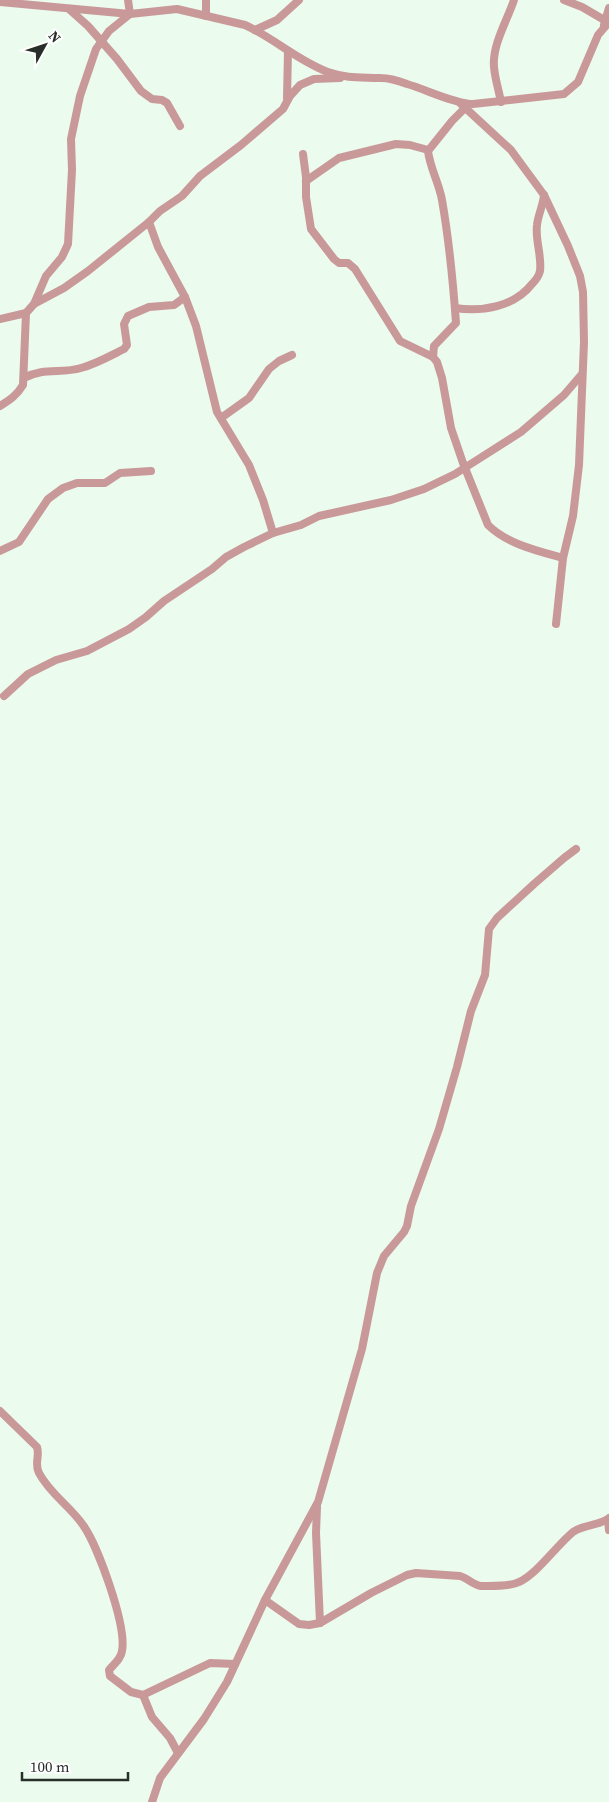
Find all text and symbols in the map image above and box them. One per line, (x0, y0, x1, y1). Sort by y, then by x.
north arrow (20, 20, 70, 70)
text: N (44, 26, 66, 47)
scale bar (22, 1750, 129, 1782)
text: 100 m (30, 1756, 70, 1777)

